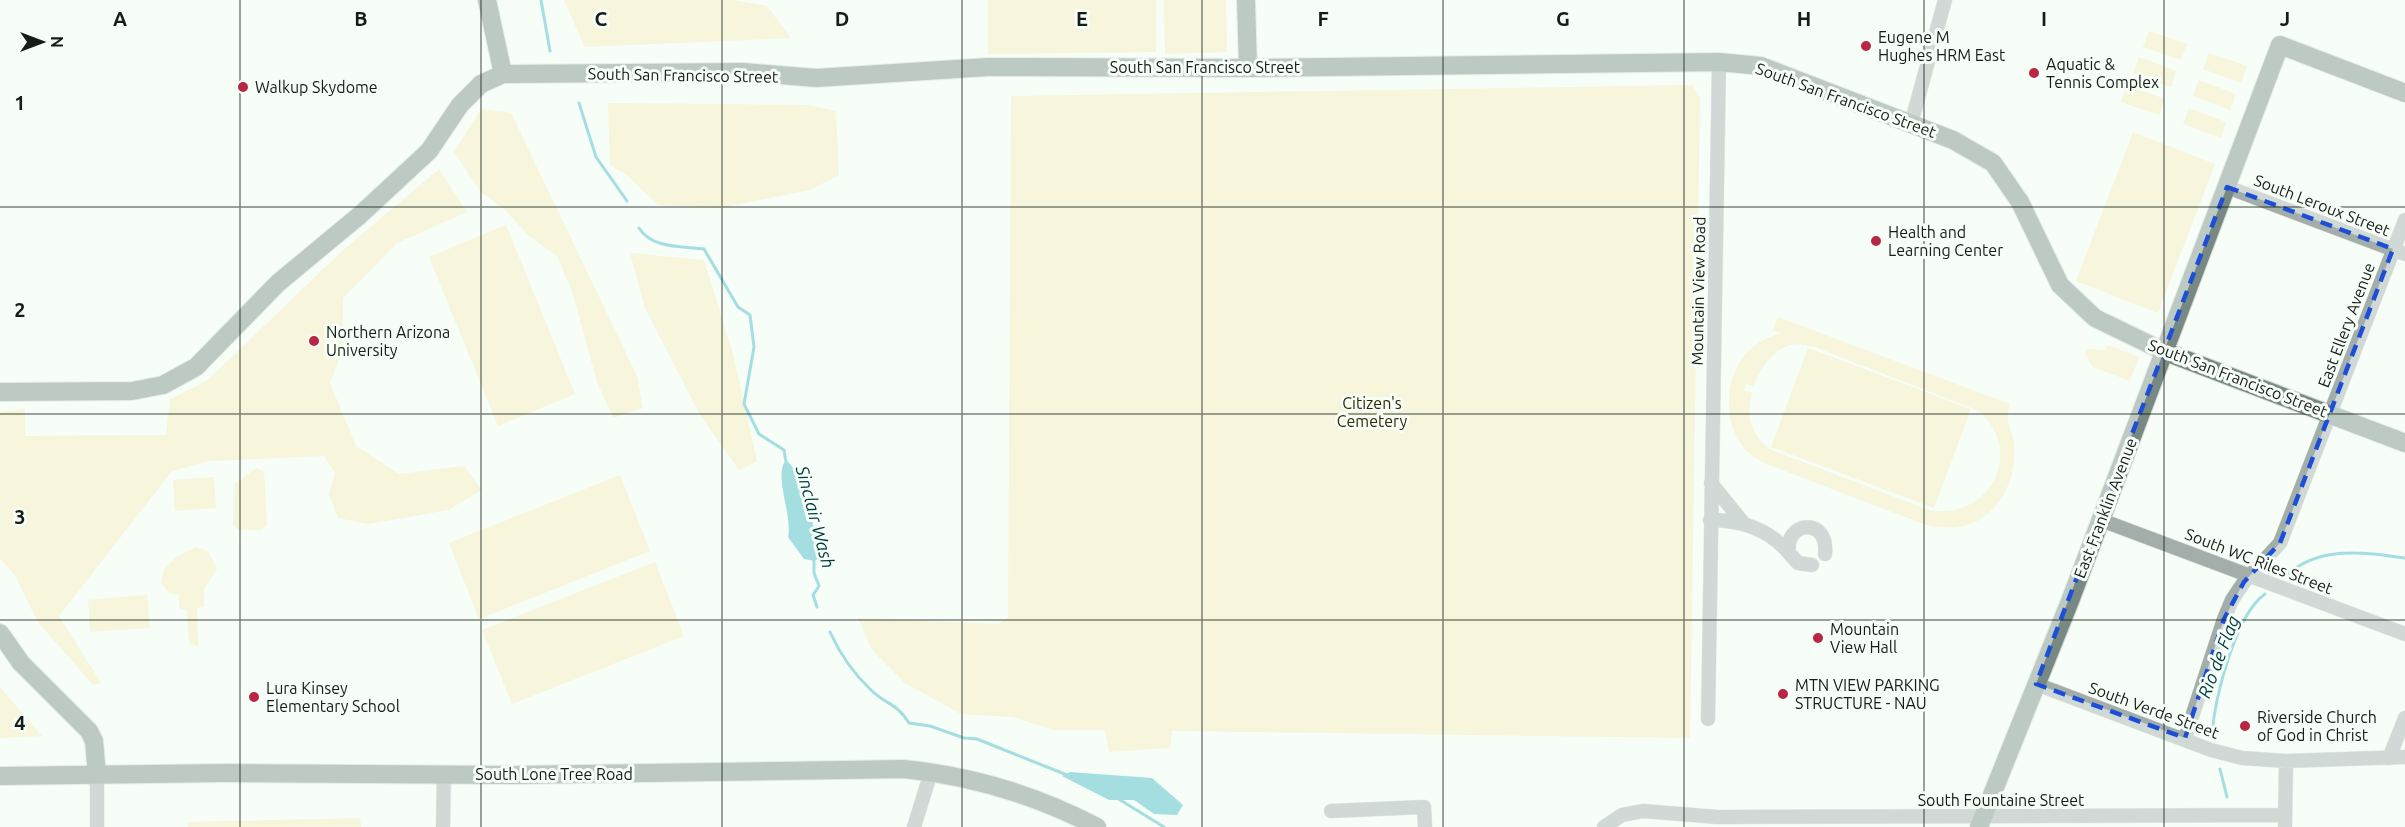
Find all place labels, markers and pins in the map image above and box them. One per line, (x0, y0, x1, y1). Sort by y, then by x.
place label: Eugene M Hughes HRM East (1878, 28, 2006, 64)
marker: Eugene M Hughes HRM East (1859, 39, 1873, 53)
place label: Aquatic & Tennis Complex (2046, 55, 2159, 91)
marker: Aquatic & Tennis Complex (2027, 66, 2041, 80)
place label: Walkup Skydome (255, 78, 378, 96)
marker: Walkup Skydome (236, 80, 250, 94)
place label: Health and Learning Center (1888, 223, 2003, 259)
marker: Health and Learning Center (1869, 234, 1883, 248)
place label: Northern Arizona University (326, 323, 450, 359)
marker: Northern Arizona University (307, 334, 321, 348)
place label: Mountain View Hall (1830, 620, 1899, 656)
marker: Mountain View Hall (1811, 631, 1825, 645)
place label: MTN VIEW PARKING STRUCTURE - NAU (1795, 676, 1940, 712)
place label: Lura Kinsey Elementary School (266, 679, 400, 715)
marker: MTN VIEW PARKING STRUCTURE - NAU (1776, 687, 1790, 701)
marker: Lura Kinsey Elementary School (247, 690, 261, 704)
place label: Riverside Church of God in Christ (2257, 708, 2377, 744)
marker: Riverside Church of God in Christ (2238, 719, 2252, 733)

